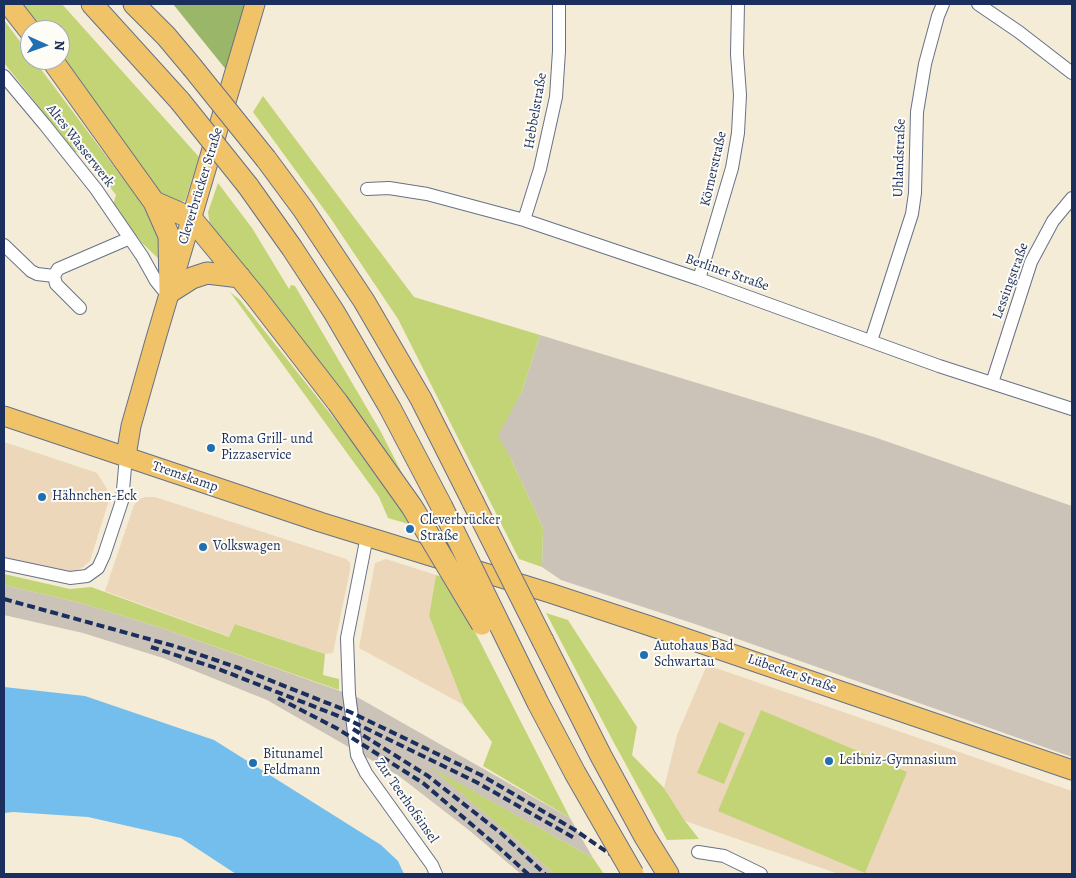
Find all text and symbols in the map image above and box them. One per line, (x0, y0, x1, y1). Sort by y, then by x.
north arrow (20, 20, 70, 70)
text: N (50, 40, 69, 51)
street label: Hebbelstraße (521, 72, 551, 150)
street label: Altes Wasserwerk (42, 101, 118, 191)
street label: Uhlandstraße (890, 118, 910, 198)
street label: Cleverbrücker Straße (175, 125, 227, 247)
street label: Körnerstraße (697, 130, 731, 208)
street label: Lessingstraße (989, 241, 1033, 321)
street label: Berliner Straße (683, 251, 771, 295)
place label: Roma Grill- und Pizzaservice (221, 432, 313, 464)
marker: Roma Grill- und Pizzaservice (205, 442, 217, 454)
street label: Tremskamp (150, 458, 220, 496)
place label: Hähnchen-Eck (52, 489, 137, 505)
marker: Hähnchen-Eck (36, 491, 48, 503)
place label: Cleverbrücker Straße (420, 513, 500, 546)
marker: Cleverbrücker Straße (404, 523, 416, 535)
place label: Volkswagen (213, 539, 281, 555)
marker: Volkswagen (197, 541, 209, 553)
place label: Autohaus Bad Schwartau (654, 639, 733, 672)
marker: Autohaus Bad Schwartau (638, 649, 650, 661)
street label: Lübecker Straße (745, 651, 839, 697)
place label: Bitunamel Feldmann (263, 747, 323, 780)
place label: Leibniz-Gymnasium (839, 753, 957, 769)
street label: Zur Teerhofsinsel (370, 755, 442, 847)
marker: Leibniz-Gymnasium (823, 755, 835, 767)
marker: Bitunamel Feldmann (247, 757, 259, 769)

